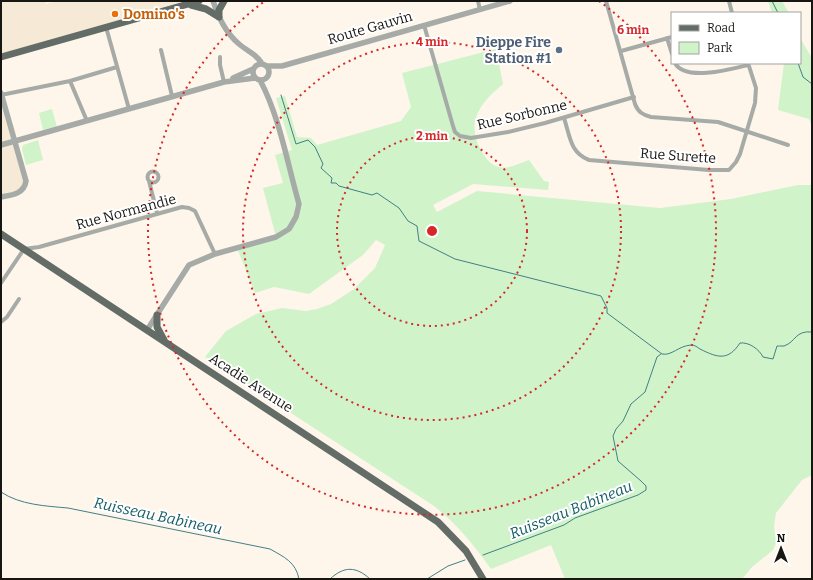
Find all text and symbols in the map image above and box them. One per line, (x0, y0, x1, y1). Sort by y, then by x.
place label: Domino's (123, 6, 185, 23)
street label: Route Gauvin (326, 8, 415, 48)
marker: Domino's (110, 9, 120, 19)
legend (671, 12, 801, 64)
text: Road (707, 21, 735, 35)
text: 6 min (617, 23, 649, 37)
place label: Dieppe Fire Station #1 (476, 34, 551, 67)
text: 4 min (416, 35, 448, 49)
text: Park (707, 41, 733, 55)
marker: Dieppe Fire Station #1 (554, 45, 564, 55)
street label: Rue Sorbonne (475, 96, 569, 134)
text: 2 min (416, 129, 448, 143)
street label: Rue Surette (639, 145, 717, 167)
street label: Rue Normandie (74, 190, 178, 234)
centre of rings (425, 224, 439, 238)
street label: Acadie Avenue (206, 350, 296, 416)
water label: Ruisseau Babineau (507, 477, 635, 543)
water label: Ruisseau Babineau (92, 494, 224, 538)
north arrow (761, 528, 801, 568)
text: N (777, 532, 786, 545)

